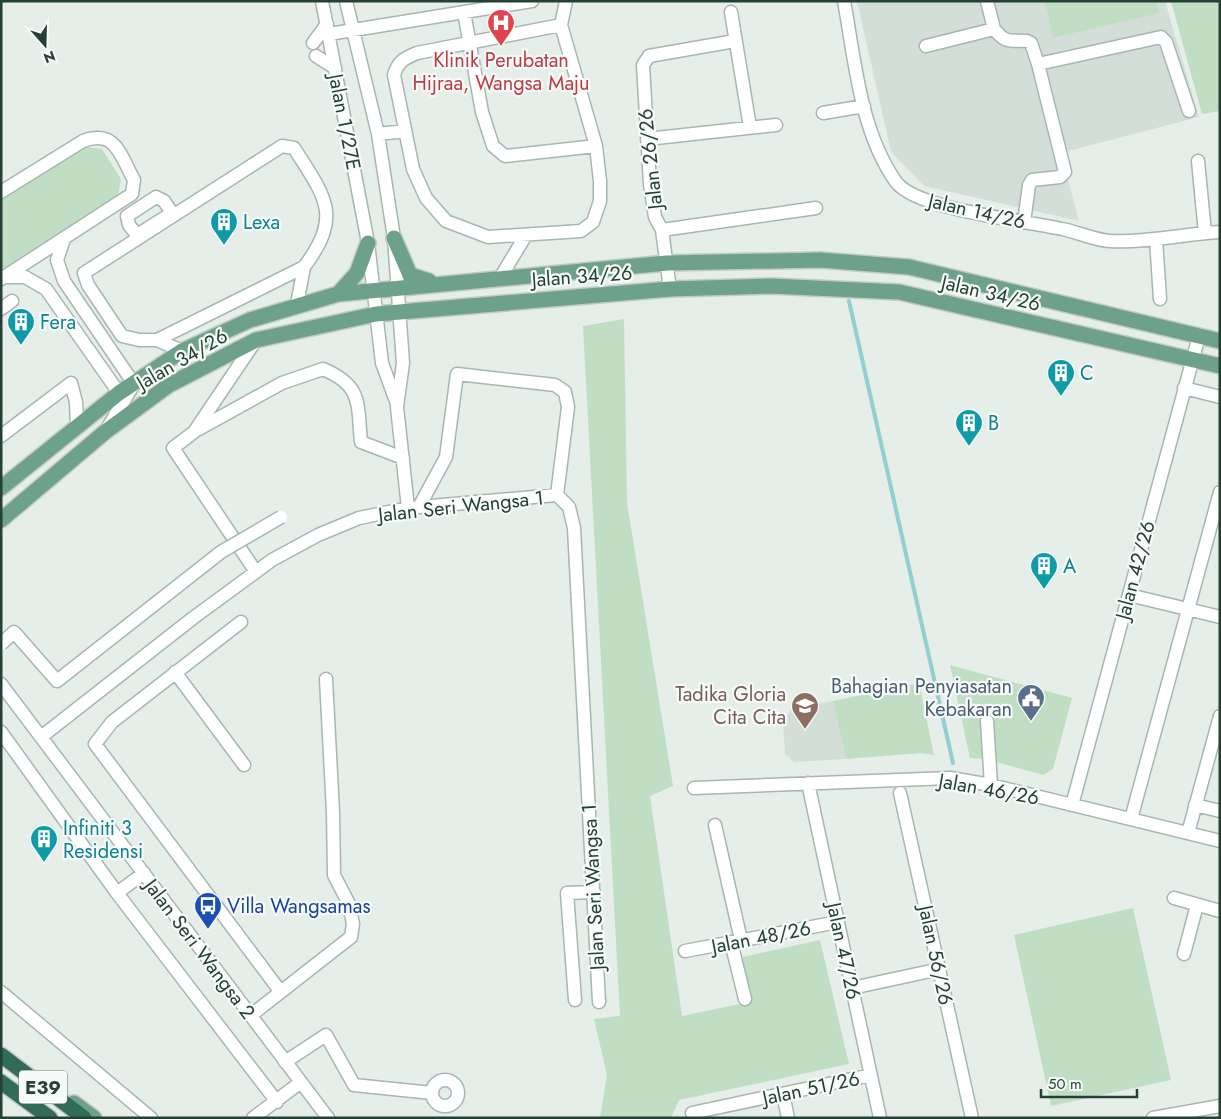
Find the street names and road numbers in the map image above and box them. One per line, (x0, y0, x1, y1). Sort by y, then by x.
street label: Jalan 1/27E (320, 69, 368, 173)
street label: Jalan 26/26 (631, 107, 671, 214)
street label: Jalan 14/26 (922, 186, 1028, 237)
street label: Jalan 34/26 (528, 259, 633, 295)
street label: Jalan 34/26 (936, 267, 1043, 319)
street label: Jalan 34/26 (129, 322, 233, 399)
street label: Jalan Seri Wangsa 1 (374, 483, 545, 530)
street label: Jalan 42/26 (1108, 517, 1163, 626)
street label: Jalan 46/26 (933, 766, 1041, 813)
street label: Jalan Seri Wangsa 1 (575, 803, 612, 974)
street label: Jalan Seri Wangsa 2 (135, 871, 262, 1025)
street label: Jalan 47/26 (818, 897, 868, 1002)
street label: Jalan 56/26 (910, 900, 960, 1008)
street label: Jalan 48/26 (706, 914, 813, 962)
street label: Jalan 51/26 (757, 1064, 862, 1114)
road number: E39 (19, 1070, 67, 1104)

